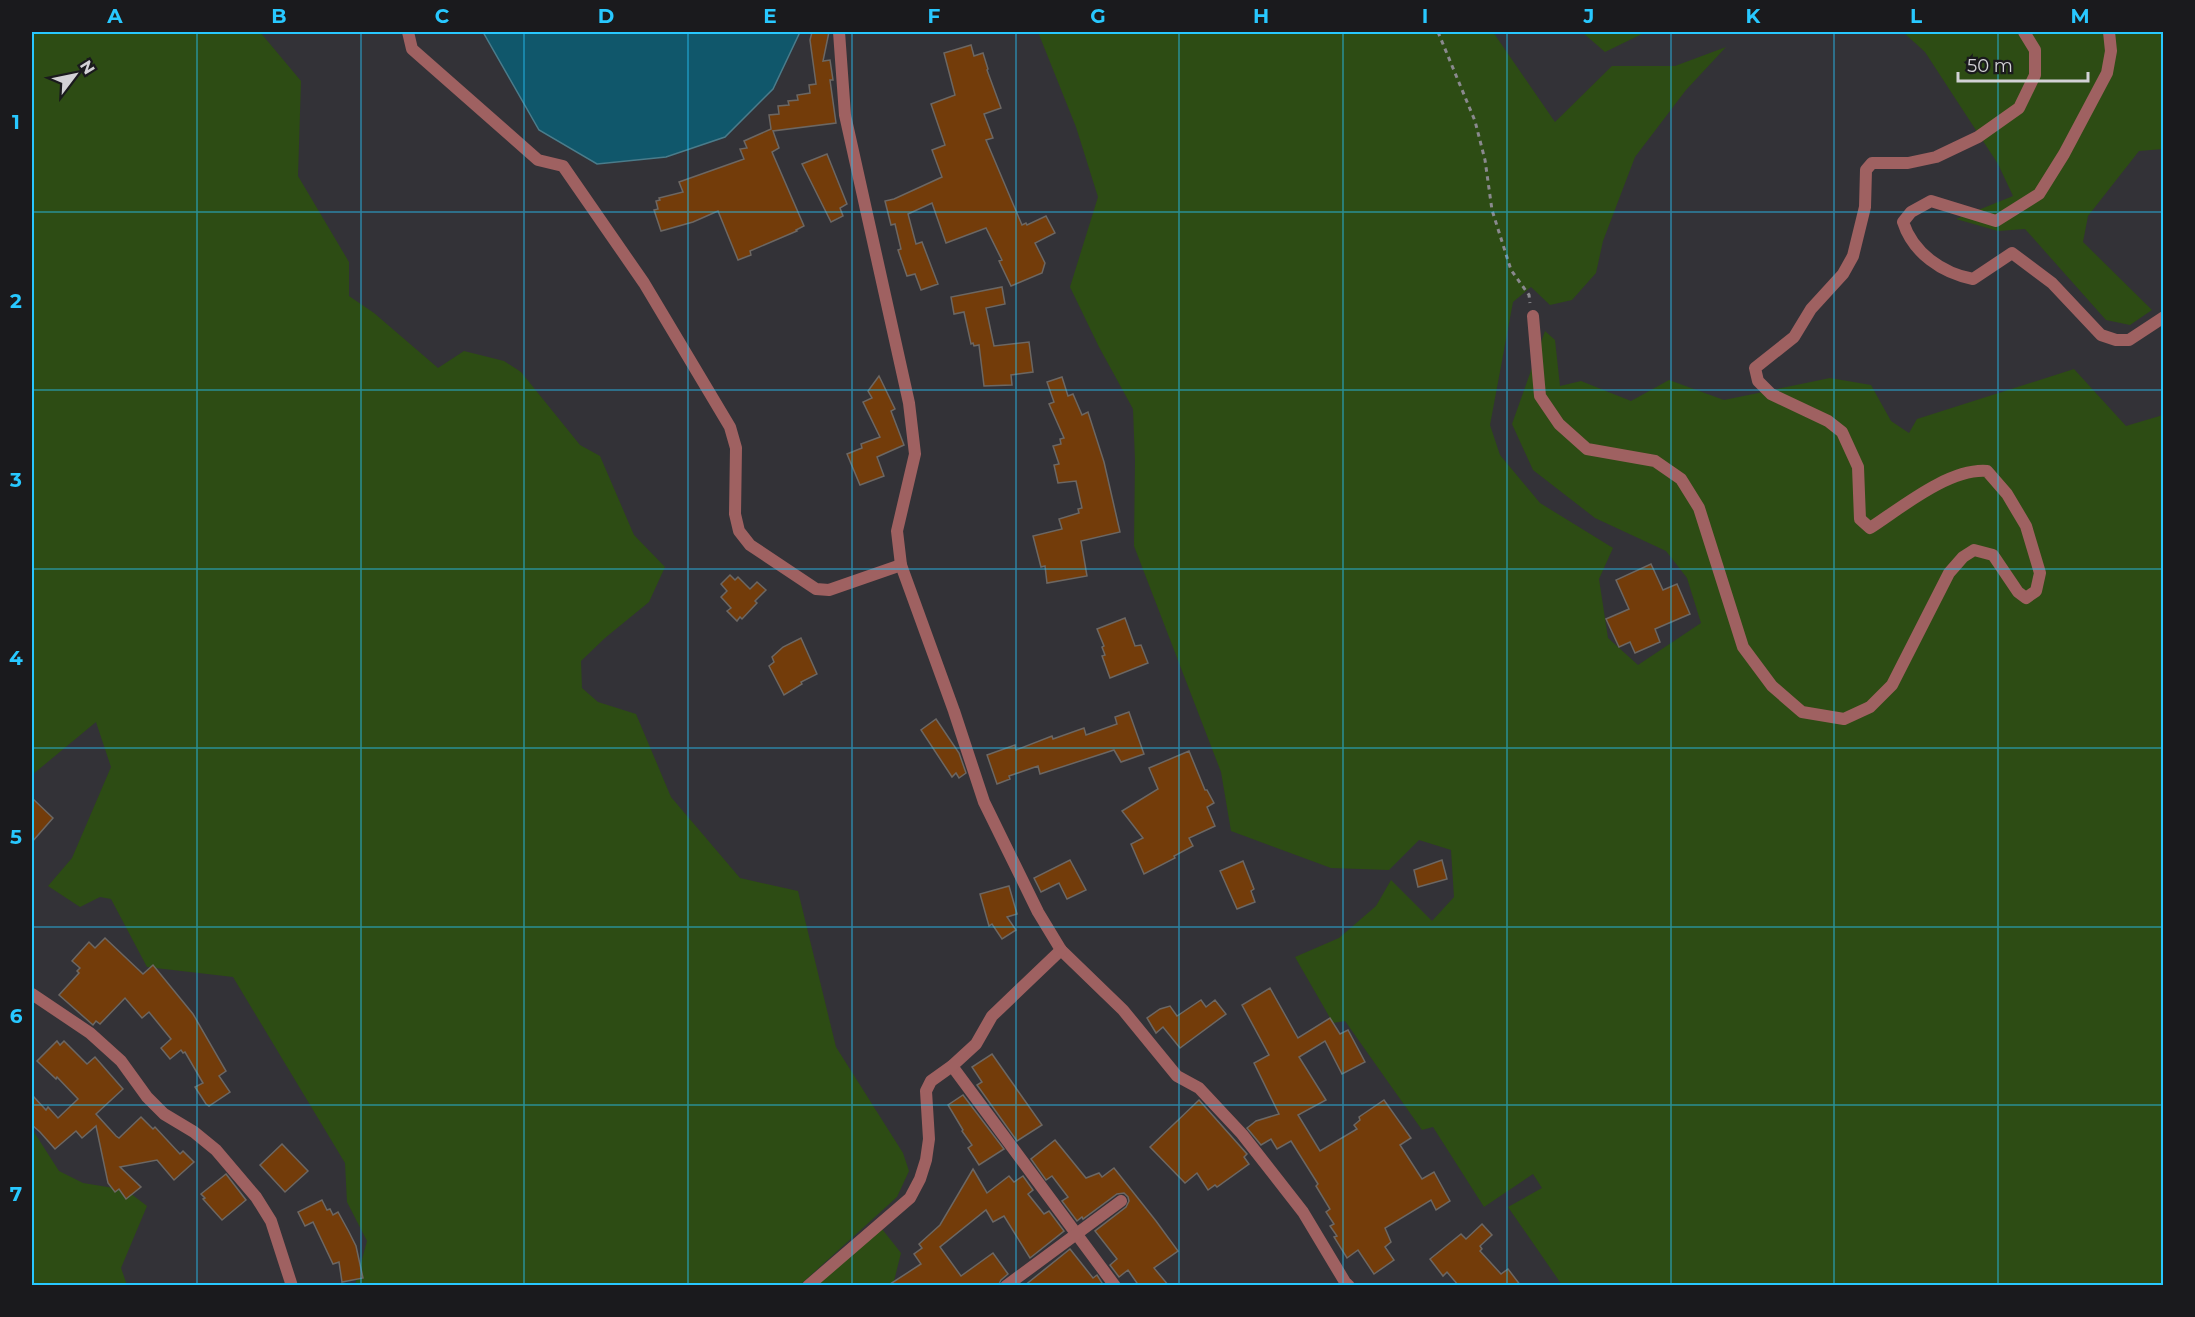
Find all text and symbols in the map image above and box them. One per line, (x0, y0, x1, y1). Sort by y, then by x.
text: A (106, 4, 123, 28)
text: B (271, 4, 287, 28)
text: C (435, 4, 450, 28)
text: D (598, 4, 614, 28)
text: E (763, 4, 777, 28)
text: F (928, 4, 941, 28)
text: G (1090, 4, 1106, 28)
text: H (1253, 4, 1269, 28)
text: I (1422, 4, 1428, 28)
text: J (1583, 4, 1594, 28)
text: K (1746, 4, 1762, 28)
text: L (1910, 4, 1922, 28)
text: M (2070, 4, 2090, 28)
north arrow (45, 45, 105, 105)
scale bar (1958, 45, 2088, 83)
text: 50 m (1967, 55, 2013, 77)
text: N (76, 57, 99, 78)
text: 1 (12, 110, 20, 134)
text: 2 (10, 289, 22, 313)
text: 3 (9, 468, 22, 492)
text: 4 (9, 646, 23, 670)
text: 5 (10, 825, 22, 849)
text: 6 (10, 1004, 23, 1028)
text: 7 (10, 1182, 22, 1206)

